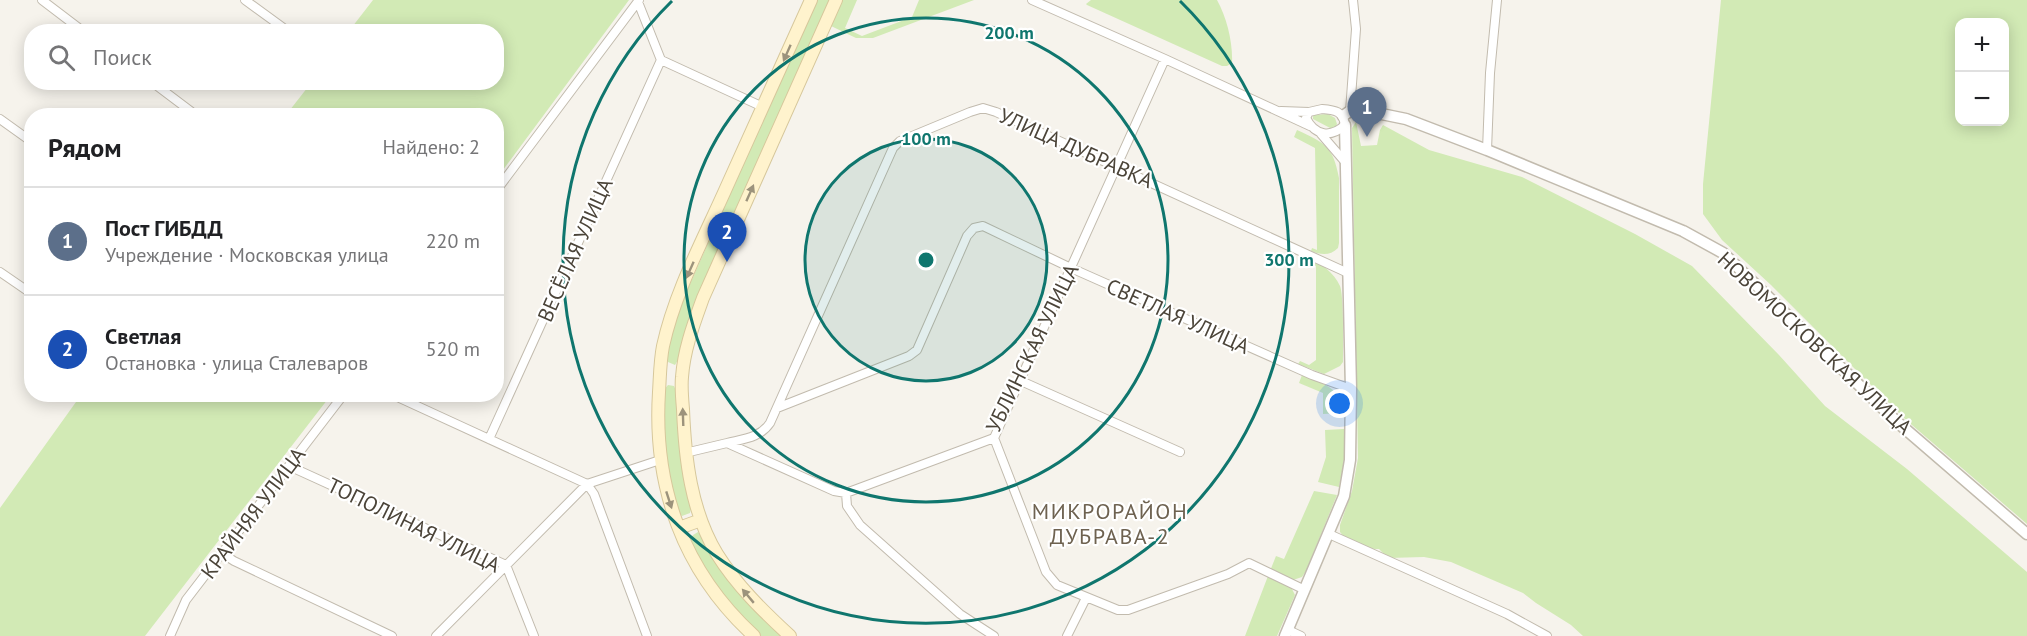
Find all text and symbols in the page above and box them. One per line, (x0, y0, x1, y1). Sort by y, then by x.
map controls (1955, 18, 2009, 126)
button: + (1955, 18, 2009, 72)
text: 200 m (984, 21, 1034, 44)
search box (24, 24, 504, 90)
icon: search (45, 41, 78, 74)
text: Поиск (93, 43, 152, 71)
one-way arrow (782, 45, 791, 62)
button: − (1955, 72, 2009, 126)
pin: 1 (1348, 88, 1386, 137)
street label: УЛИЦА ДУБРАВКА (995, 102, 1158, 194)
text: 100 m (901, 127, 951, 150)
text: Рядом (48, 131, 122, 164)
text: Найдено: 2 (383, 134, 480, 160)
street label: ВЕСЁЛАЯ УЛИЦА (531, 173, 619, 326)
one-way arrow (745, 184, 754, 201)
pin: 2 (708, 212, 746, 262)
text: Пост ГИБДД (105, 214, 223, 242)
text: 1 (62, 228, 73, 254)
text: 220 m (426, 228, 480, 254)
text: Учреждение · Московская улица (105, 242, 389, 268)
street label: НОВОМОСКОВСКАЯ УЛИЦА (1712, 246, 1918, 441)
text: 300 m (1264, 248, 1314, 271)
centre of rings (916, 250, 936, 270)
street label: УБЛИНСКАЯ УЛИЦА (980, 259, 1085, 437)
one-way arrow (685, 261, 695, 279)
street label: СВЕТЛАЯ УЛИЦА (1102, 272, 1254, 360)
text: Светлая (105, 322, 181, 350)
text: 2 (62, 336, 73, 362)
text: 520 m (426, 336, 480, 362)
text: Остановка · улица Сталеваров (105, 350, 368, 376)
your location (1325, 389, 1354, 418)
one-way arrow (678, 407, 688, 426)
street label: КРАЙНЯЯ УЛИЦА (195, 441, 312, 584)
street label: ТОПОЛИНАЯ УЛИЦА (323, 471, 505, 579)
one-way arrow (665, 491, 674, 509)
district label: МИКРОРАЙОН ДУБРАВА-2 (1032, 497, 1188, 550)
one-way arrow (742, 589, 755, 604)

